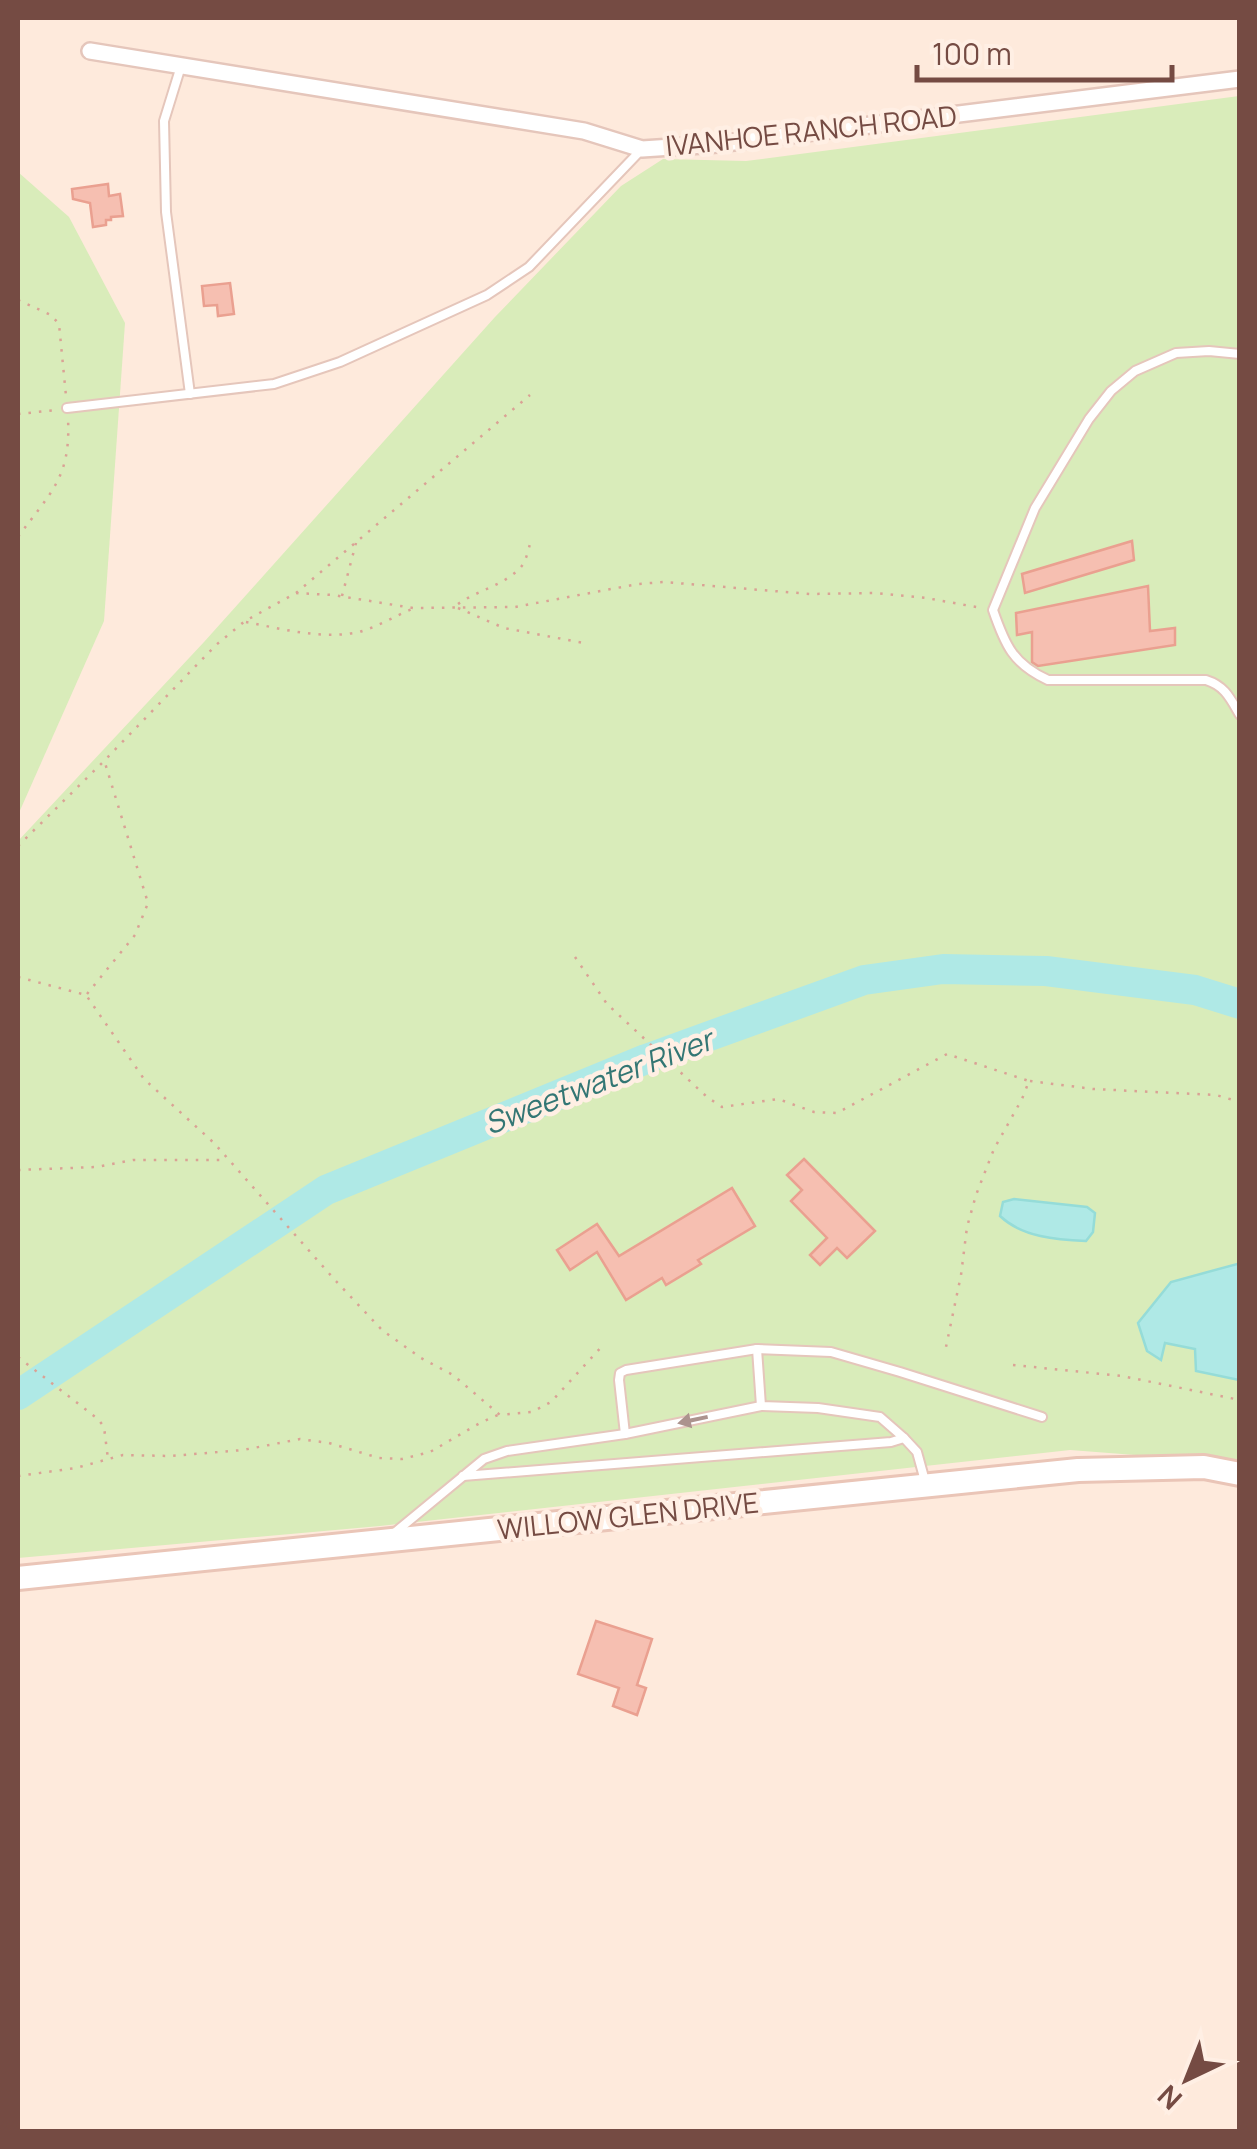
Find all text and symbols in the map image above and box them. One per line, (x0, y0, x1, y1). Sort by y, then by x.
scale bar (917, 20, 1172, 82)
text: 100 m (932, 33, 1012, 74)
street label: IVANHOE RANCH ROAD (664, 96, 958, 164)
water label: Sweetwater River (478, 1017, 722, 1143)
one-way arrow (677, 1413, 708, 1429)
street label: WILLOW GLEN DRIVE (495, 1482, 761, 1548)
north arrow (1137, 2029, 1237, 2129)
text: N (1149, 2077, 1190, 2119)

